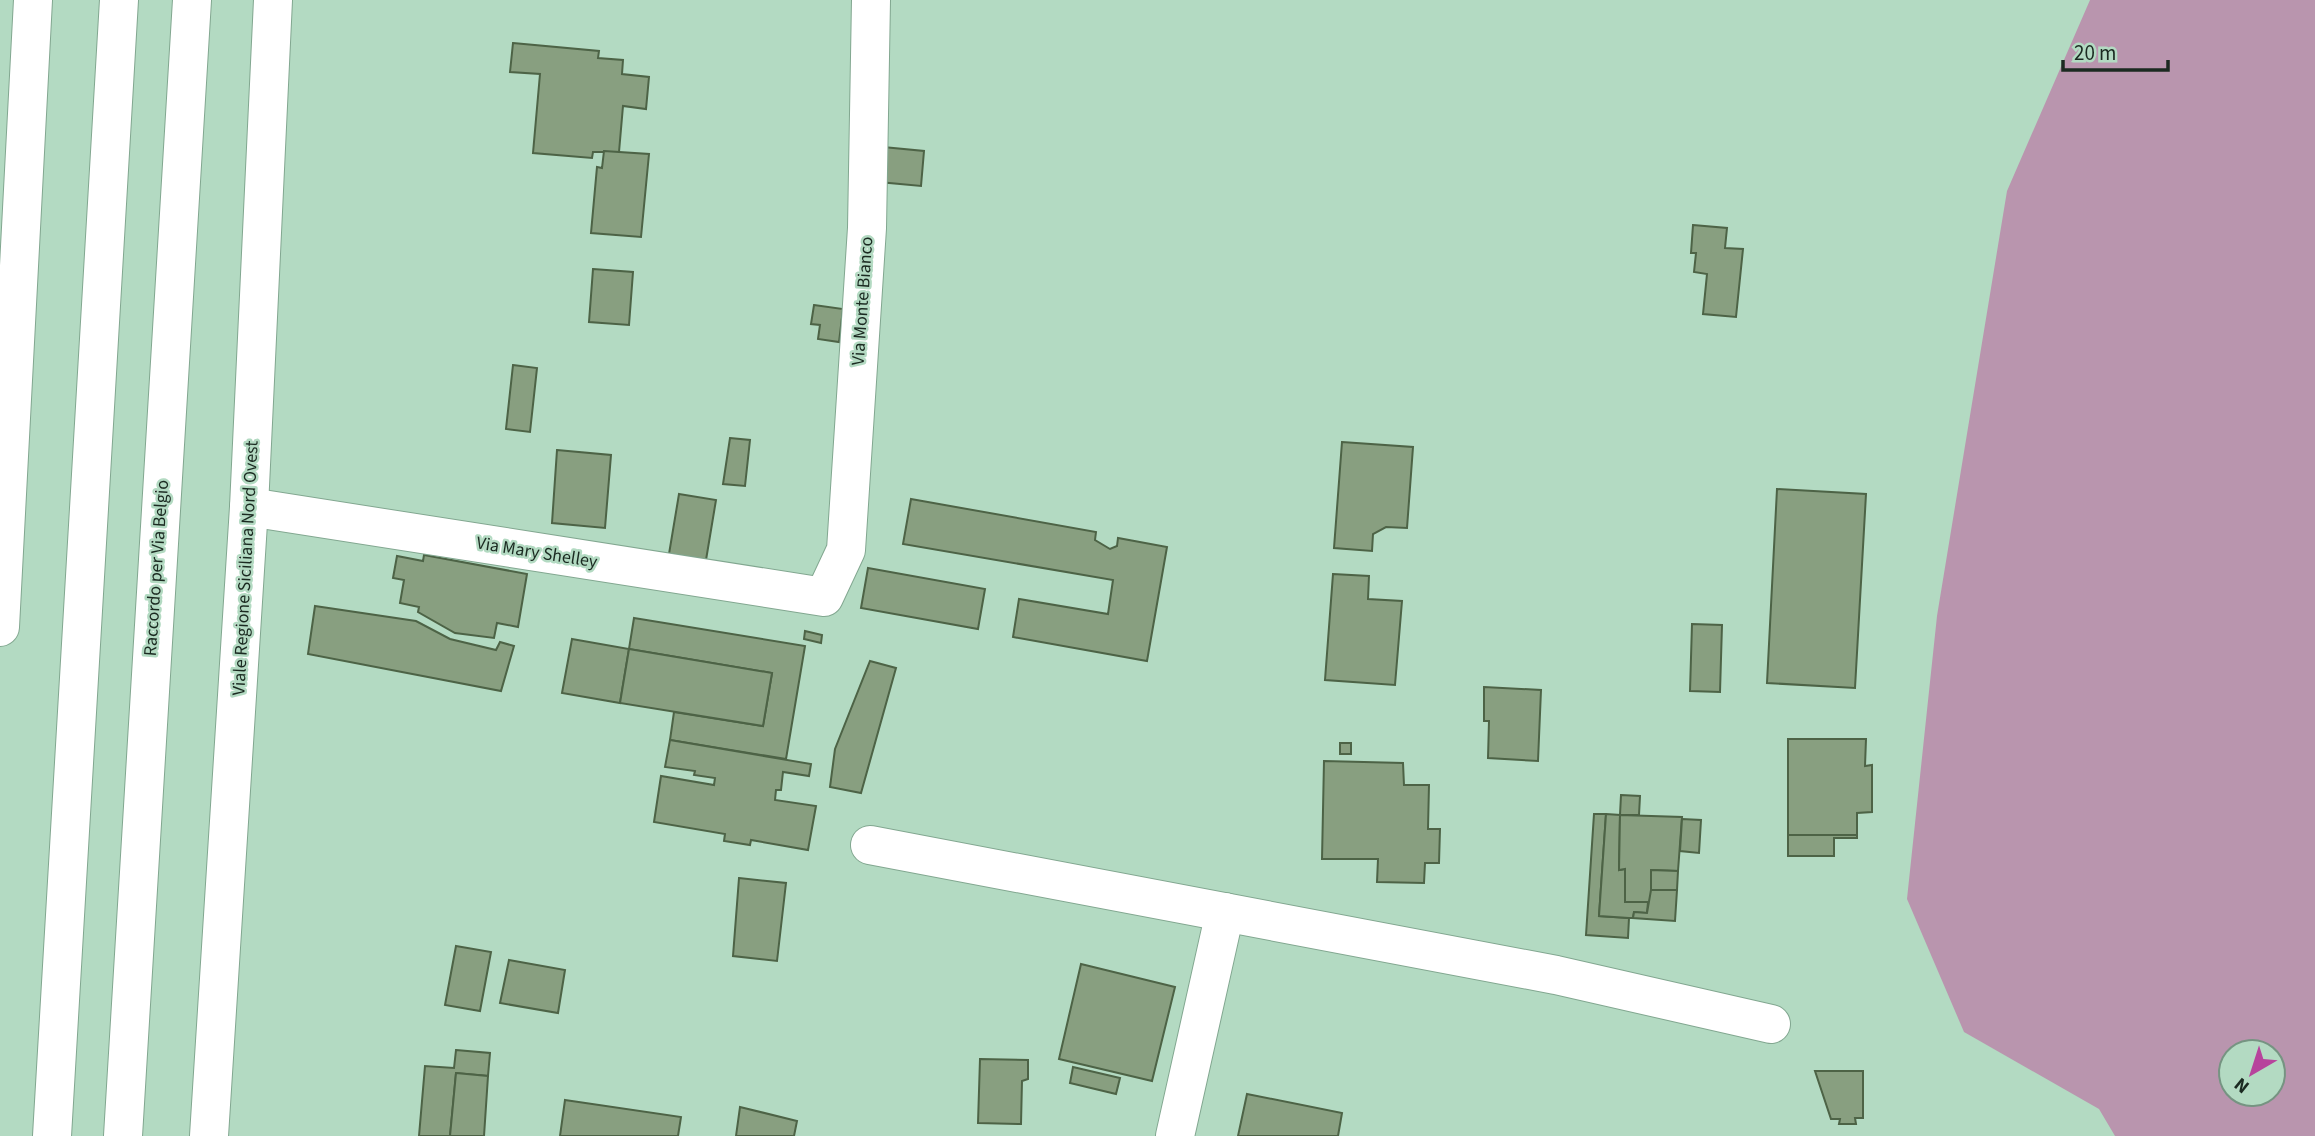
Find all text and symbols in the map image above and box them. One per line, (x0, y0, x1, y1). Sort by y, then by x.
scale bar (2063, 28, 2168, 72)
text: 20 m (2074, 38, 2116, 68)
street label: Via Monte Bianco (846, 236, 879, 366)
street label: Viale Regione Siciliana Nord Ovest (226, 440, 265, 696)
street label: Raccordo per Via Belgio (138, 479, 175, 657)
street label: Via Mary Shelley (475, 531, 600, 574)
north arrow (2217, 1038, 2287, 1108)
text: N (2229, 1071, 2256, 1100)

